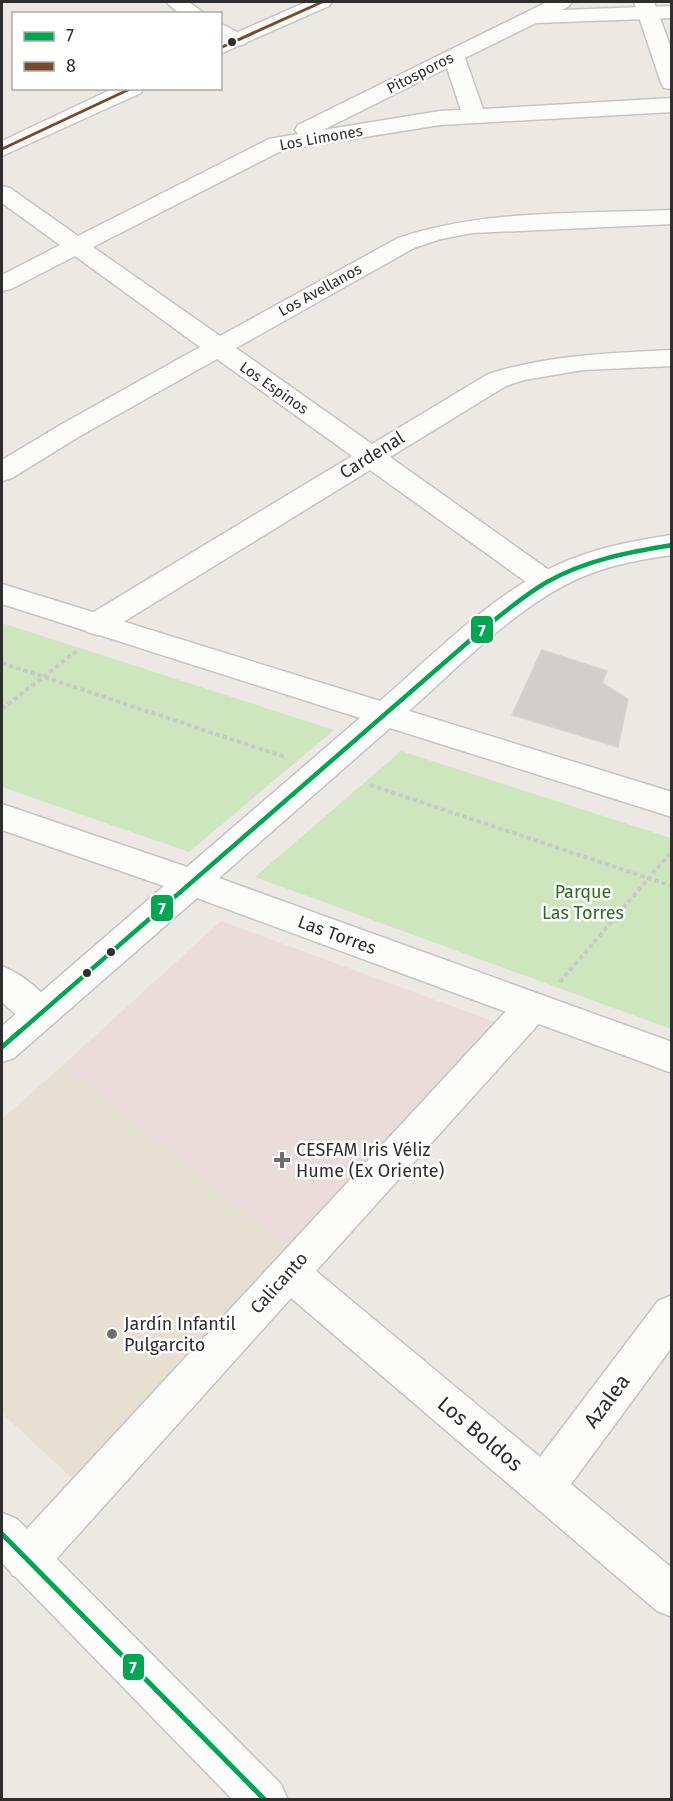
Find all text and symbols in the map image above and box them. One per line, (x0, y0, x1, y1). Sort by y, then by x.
legend (12, 12, 222, 90)
text: 7 (66, 25, 74, 47)
unlabelled marker (226, 36, 238, 48)
street label: Pitosporos (384, 48, 456, 98)
text: 8 (66, 55, 76, 77)
street label: Los Limones (278, 122, 364, 154)
street label: Los Avellanos (275, 260, 365, 320)
street label: Los Espinos (236, 358, 312, 418)
street label: Cardenal (336, 427, 408, 483)
line badge: 7 (470, 615, 494, 644)
text: 7 (478, 621, 486, 640)
park label: Parque Las Torres (542, 881, 624, 924)
line badge: 7 (150, 894, 174, 922)
text: 7 (158, 899, 166, 918)
street label: Las Torres (295, 911, 379, 959)
unlabelled marker (105, 946, 117, 958)
unlabelled marker (81, 967, 93, 979)
place label: CESFAM Iris Véliz Hume (Ex Oriente) (296, 1139, 445, 1182)
marker: CESFAM Iris Véliz Hume (Ex Oriente) (273, 1151, 291, 1169)
street label: Calicanto (246, 1248, 312, 1318)
place label: Jardín Infantil Pulgarcito (124, 1313, 236, 1356)
marker: Jardín Infantil Pulgarcito (105, 1327, 119, 1341)
street label: Azalea (578, 1369, 636, 1433)
street label: Los Boldos (432, 1391, 528, 1477)
line badge: 7 (122, 1653, 145, 1681)
text: 7 (129, 1658, 137, 1677)

